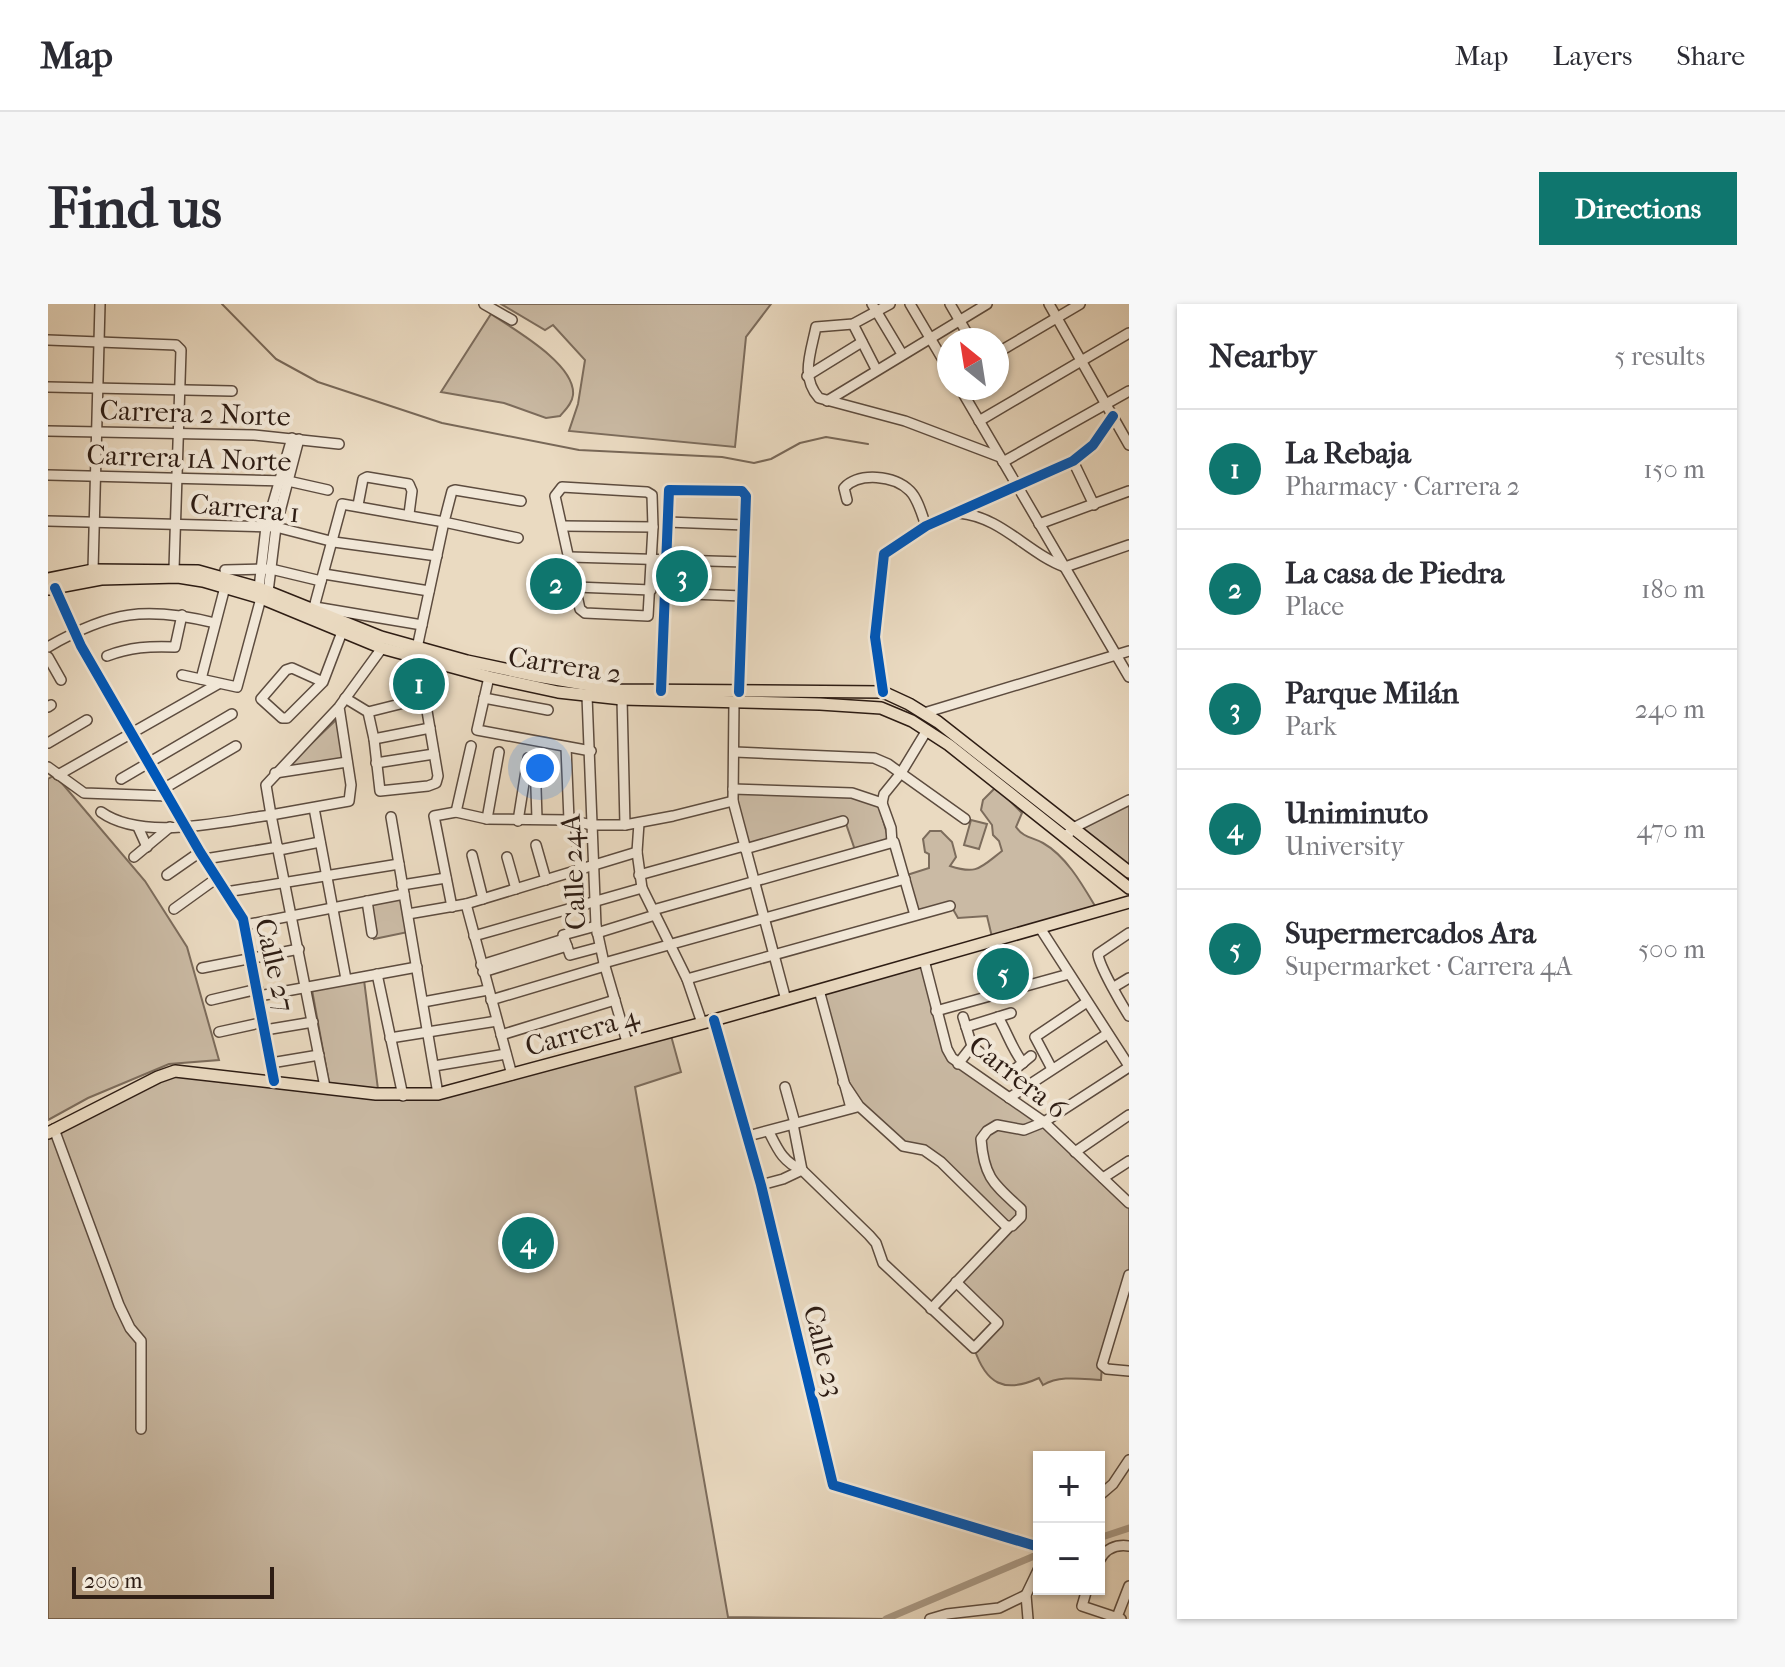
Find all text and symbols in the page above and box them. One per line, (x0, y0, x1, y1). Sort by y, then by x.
text: Map (40, 33, 113, 78)
text: Map (1455, 39, 1508, 72)
text: Layers (1552, 39, 1632, 72)
text: Share (1676, 39, 1745, 72)
button: Directions (1539, 172, 1737, 245)
text: Find us (48, 176, 222, 241)
north arrow (937, 328, 1009, 400)
text: Nearby (1209, 336, 1316, 376)
text: 5 results (1614, 341, 1705, 372)
street label: Carrera 2 Norte (99, 393, 291, 433)
text: La Rebaja (1285, 436, 1411, 471)
street label: Carrera 1A Norte (86, 438, 292, 478)
text: 1 (1230, 454, 1240, 485)
text: 150 m (1643, 454, 1705, 485)
text: Pharmacy · Carrera 2 (1285, 471, 1520, 502)
street label: Carrera 1 (189, 487, 301, 529)
pin: 3 (656, 546, 708, 606)
pin: 2 (530, 554, 582, 614)
text: La casa de Piedra (1285, 556, 1504, 591)
text: 2 (1228, 574, 1242, 605)
text: 180 m (1641, 574, 1705, 605)
text: Place (1285, 591, 1344, 622)
street label: Carrera 2 (506, 640, 624, 690)
pin: 1 (393, 654, 445, 714)
text: Parque Milán (1285, 676, 1459, 711)
text: 3 (1230, 694, 1240, 725)
text: 240 m (1635, 694, 1705, 725)
text: Park (1285, 711, 1337, 742)
your location (520, 748, 560, 788)
text: Uniminuto (1285, 796, 1428, 831)
street label: Calle 24A (553, 812, 593, 931)
text: 4 (1227, 814, 1243, 845)
text: 470 m (1636, 814, 1705, 845)
text: University (1285, 831, 1404, 862)
street label: Calle 27 (248, 915, 302, 1015)
text: Supermercados Ara (1285, 916, 1536, 951)
text: 5 (1229, 934, 1241, 965)
text: 500 m (1638, 934, 1705, 965)
pin: 5 (977, 944, 1029, 1004)
text: Supermarket · Carrera 4A (1285, 951, 1572, 982)
street label: Carrera 4 (521, 999, 644, 1063)
street label: Carrera 6 (962, 1028, 1074, 1126)
pin: 4 (502, 1213, 554, 1273)
street label: Calle 23 (797, 1302, 851, 1400)
map controls (1033, 1451, 1105, 1595)
button: + (1033, 1451, 1105, 1523)
button: − (1033, 1523, 1105, 1595)
scale bar (72, 1563, 274, 1599)
text: 200 m (84, 1568, 143, 1594)

